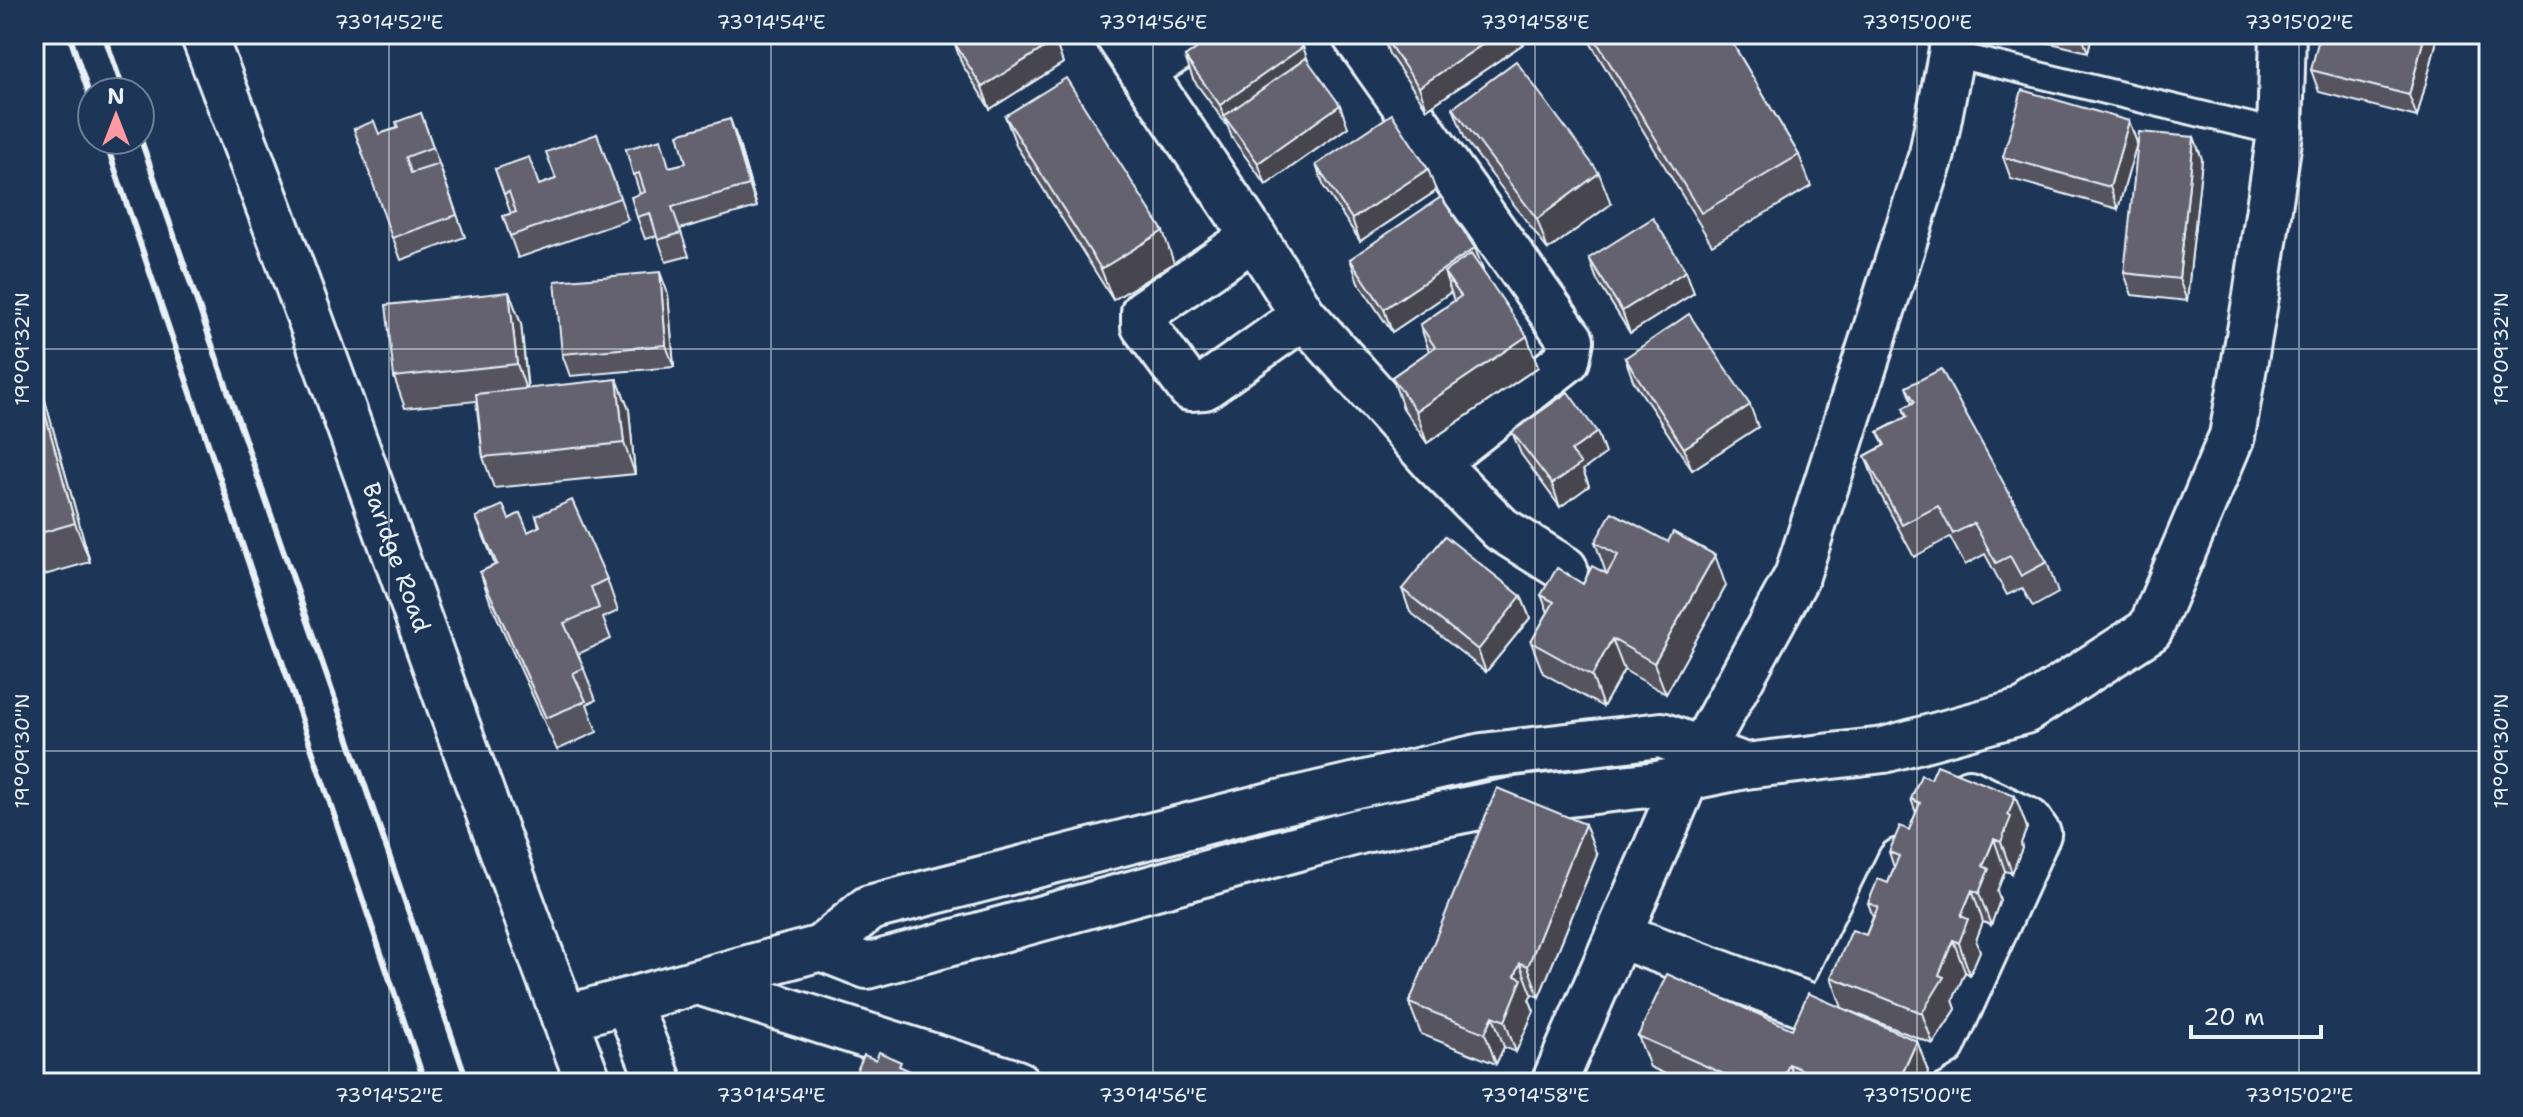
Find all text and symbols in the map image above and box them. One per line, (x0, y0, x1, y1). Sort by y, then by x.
text: 73°14'52"E (335, 9, 443, 35)
text: 73°14'54"E (716, 9, 826, 35)
text: 73°14'56"E (1099, 9, 1207, 35)
text: 73°14'58"E (1480, 9, 1590, 35)
text: 73°15'00"E (1862, 9, 1972, 35)
text: 73°15'02"E (2245, 9, 2353, 35)
north arrow (76, 76, 156, 156)
text: N (107, 82, 125, 111)
text: 19°09'32"N (9, 292, 35, 406)
text: 19°09'32"N (2488, 292, 2514, 406)
street label: Baridge Road (355, 478, 438, 637)
text: 19°09'30"N (9, 694, 35, 808)
text: 19°09'30"N (2488, 694, 2514, 808)
scale bar (2191, 989, 2321, 1039)
text: 20 m (2203, 1001, 2265, 1033)
text: 73°14'52"E (335, 1082, 443, 1108)
text: 73°14'54"E (716, 1082, 826, 1108)
text: 73°14'56"E (1099, 1082, 1207, 1108)
text: 73°14'58"E (1480, 1082, 1590, 1108)
text: 73°15'00"E (1862, 1082, 1972, 1108)
text: 73°15'02"E (2245, 1082, 2353, 1108)

